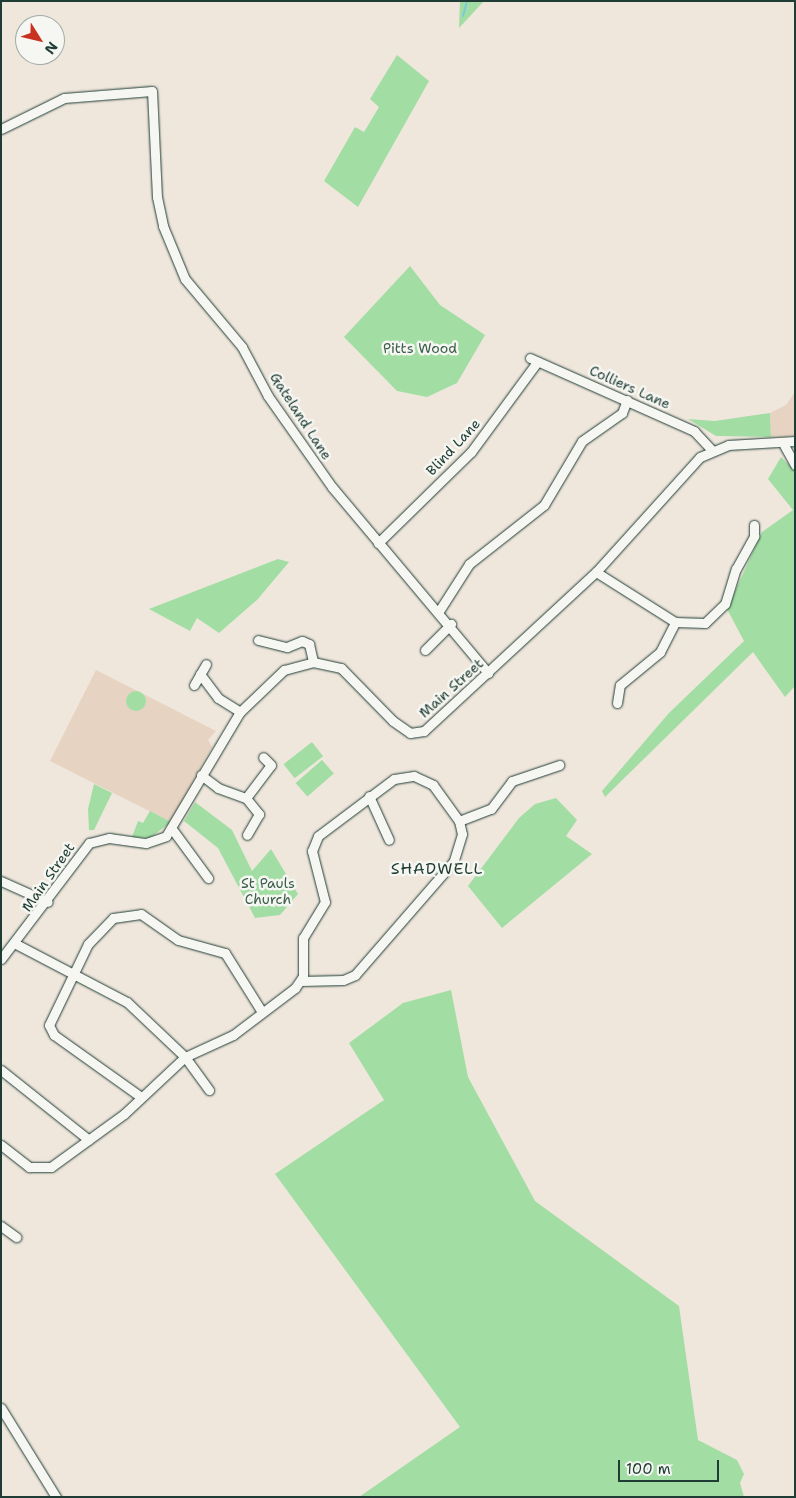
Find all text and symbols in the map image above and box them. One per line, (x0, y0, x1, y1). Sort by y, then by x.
north arrow (15, 15, 65, 65)
text: N (41, 38, 62, 58)
park label: Pitts Wood (383, 340, 457, 356)
street label: Colliers Lane (587, 362, 673, 412)
street label: Gateland Lane (267, 369, 335, 463)
street label: Blind Lane (423, 415, 483, 479)
street label: Main Street (416, 655, 486, 721)
street label: Main Street (18, 839, 78, 915)
district label: SHADWELL (390, 859, 484, 879)
park label: St Pauls Church (241, 875, 295, 908)
scale bar (621, 1450, 722, 1482)
text: 100 m (626, 1459, 671, 1479)

